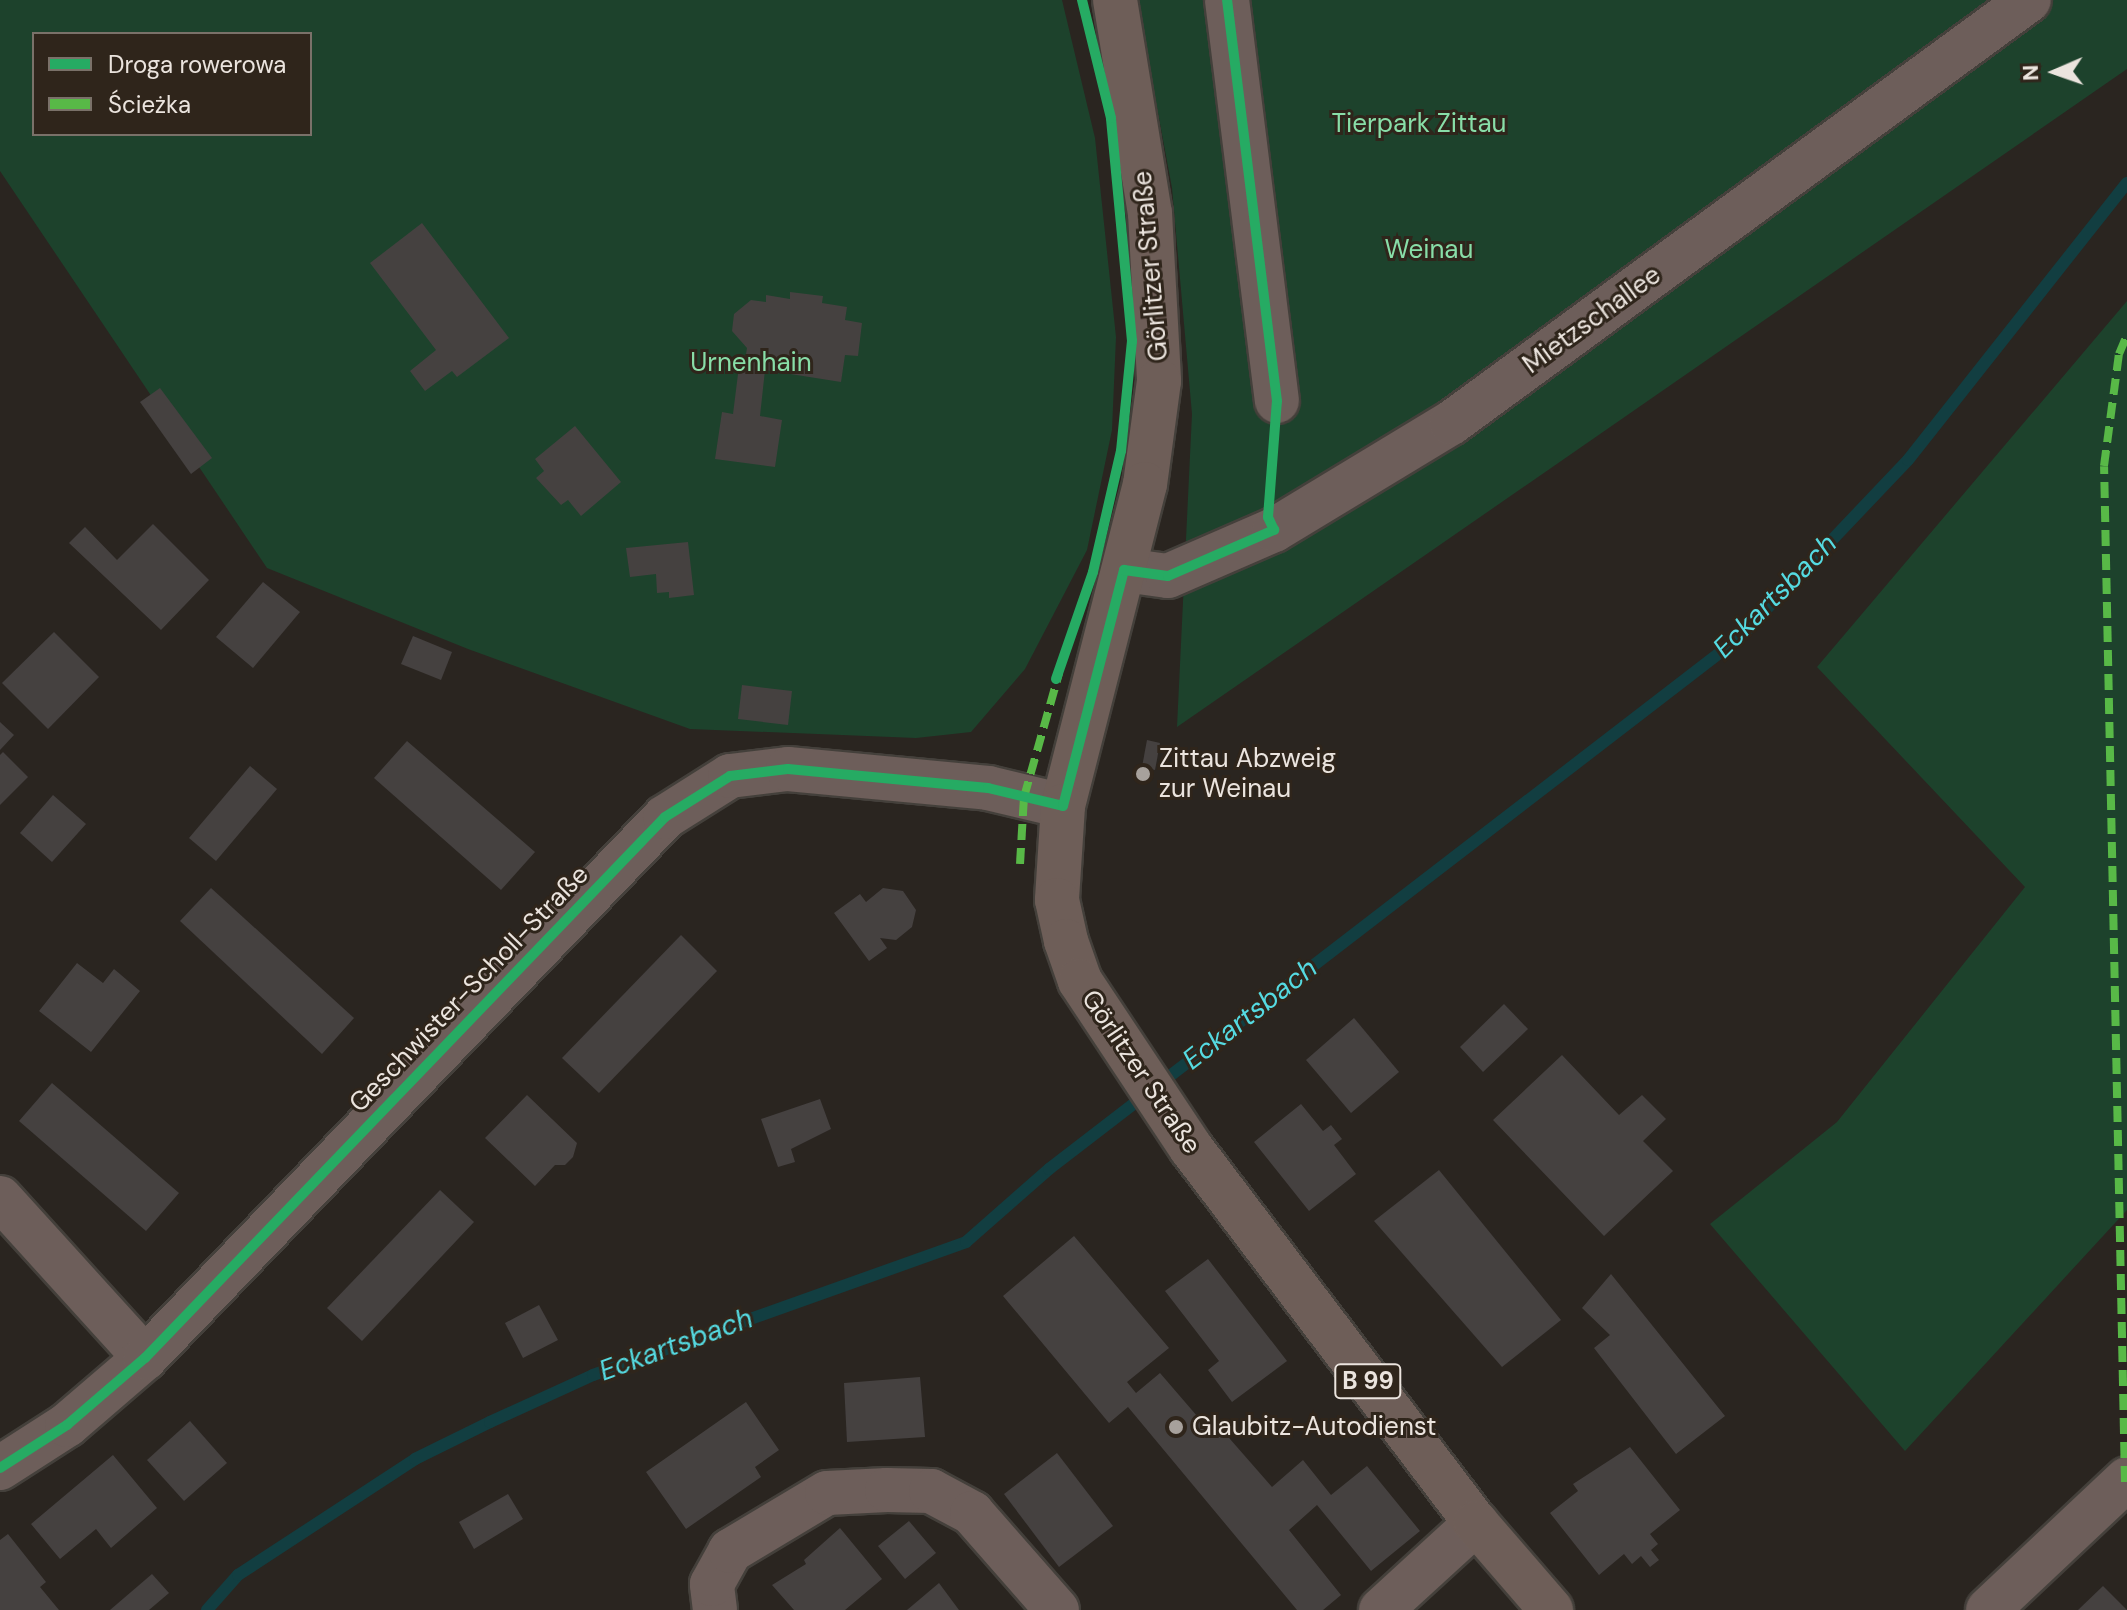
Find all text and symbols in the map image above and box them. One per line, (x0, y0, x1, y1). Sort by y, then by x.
legend (32, 32, 312, 136)
north arrow (2015, 32, 2095, 112)
text: Droga rowerowa (108, 49, 286, 80)
text: N (2016, 64, 2045, 81)
text: Ścieżka (108, 89, 191, 120)
park label: Tierpark Zittau (1331, 108, 1507, 140)
street label: Görlitzer Straße (1127, 170, 1175, 362)
park label: Weinau (1385, 234, 1473, 266)
street label: Mietzschallee (1517, 260, 1667, 380)
park label: Urnenhain (690, 347, 812, 379)
water label: Eckartsbach (1706, 527, 1844, 665)
place label: Zittau Abzweig zur Weinau (1159, 743, 1336, 804)
marker: Zittau Abzweig zur Weinau (1134, 765, 1152, 783)
street label: Geschwister-Scholl-Straße (343, 859, 595, 1119)
water label: Eckartsbach (1176, 951, 1324, 1077)
street label: Görlitzer Straße (1075, 984, 1207, 1160)
water label: Eckartsbach (595, 1302, 757, 1388)
road number: B 99 (1334, 1361, 1402, 1401)
place label: Glaubitz-Autodienst (1192, 1411, 1436, 1443)
marker: Glaubitz-Autodienst (1167, 1418, 1185, 1436)

